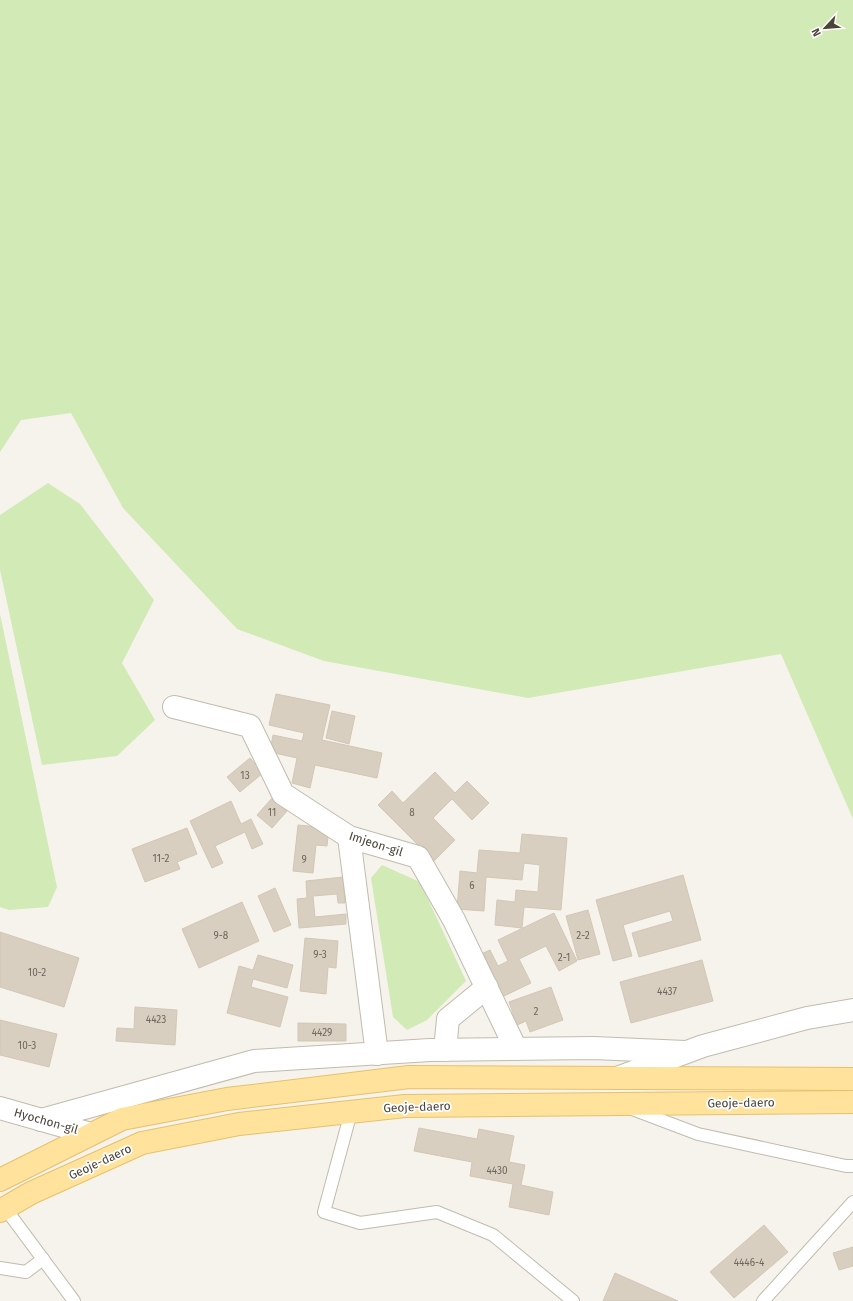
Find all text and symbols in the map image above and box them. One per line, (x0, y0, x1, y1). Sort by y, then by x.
north arrow (805, 8, 845, 48)
text: N (809, 26, 824, 38)
house number: 13 (240, 770, 250, 782)
house number: 11 (268, 807, 276, 819)
house number: 8 (409, 807, 415, 819)
street label: Imjeon-gil (347, 829, 405, 859)
house number: 11-2 (153, 853, 169, 865)
house number: 9 (301, 854, 307, 866)
house number: 6 (469, 880, 475, 892)
house number: 9-8 (214, 930, 229, 942)
house number: 2-2 (576, 930, 590, 942)
house number: 9-3 (313, 949, 327, 961)
house number: 2-1 (558, 952, 570, 964)
house number: 10-2 (28, 967, 46, 979)
house number: 4437 (657, 986, 677, 998)
house number: 2 (534, 1006, 539, 1018)
house number: 4423 (146, 1014, 166, 1026)
house number: 4429 (312, 1027, 332, 1039)
house number: 10-3 (18, 1040, 36, 1052)
street label: Geoje-daero (707, 1095, 775, 1111)
street label: Geoje-daero (383, 1099, 451, 1115)
street label: Hyochon-gil (12, 1105, 80, 1137)
street label: Geoje-daero (67, 1141, 133, 1183)
house number: 4430 (486, 1165, 508, 1177)
house number: 4446-4 (734, 1257, 765, 1269)

